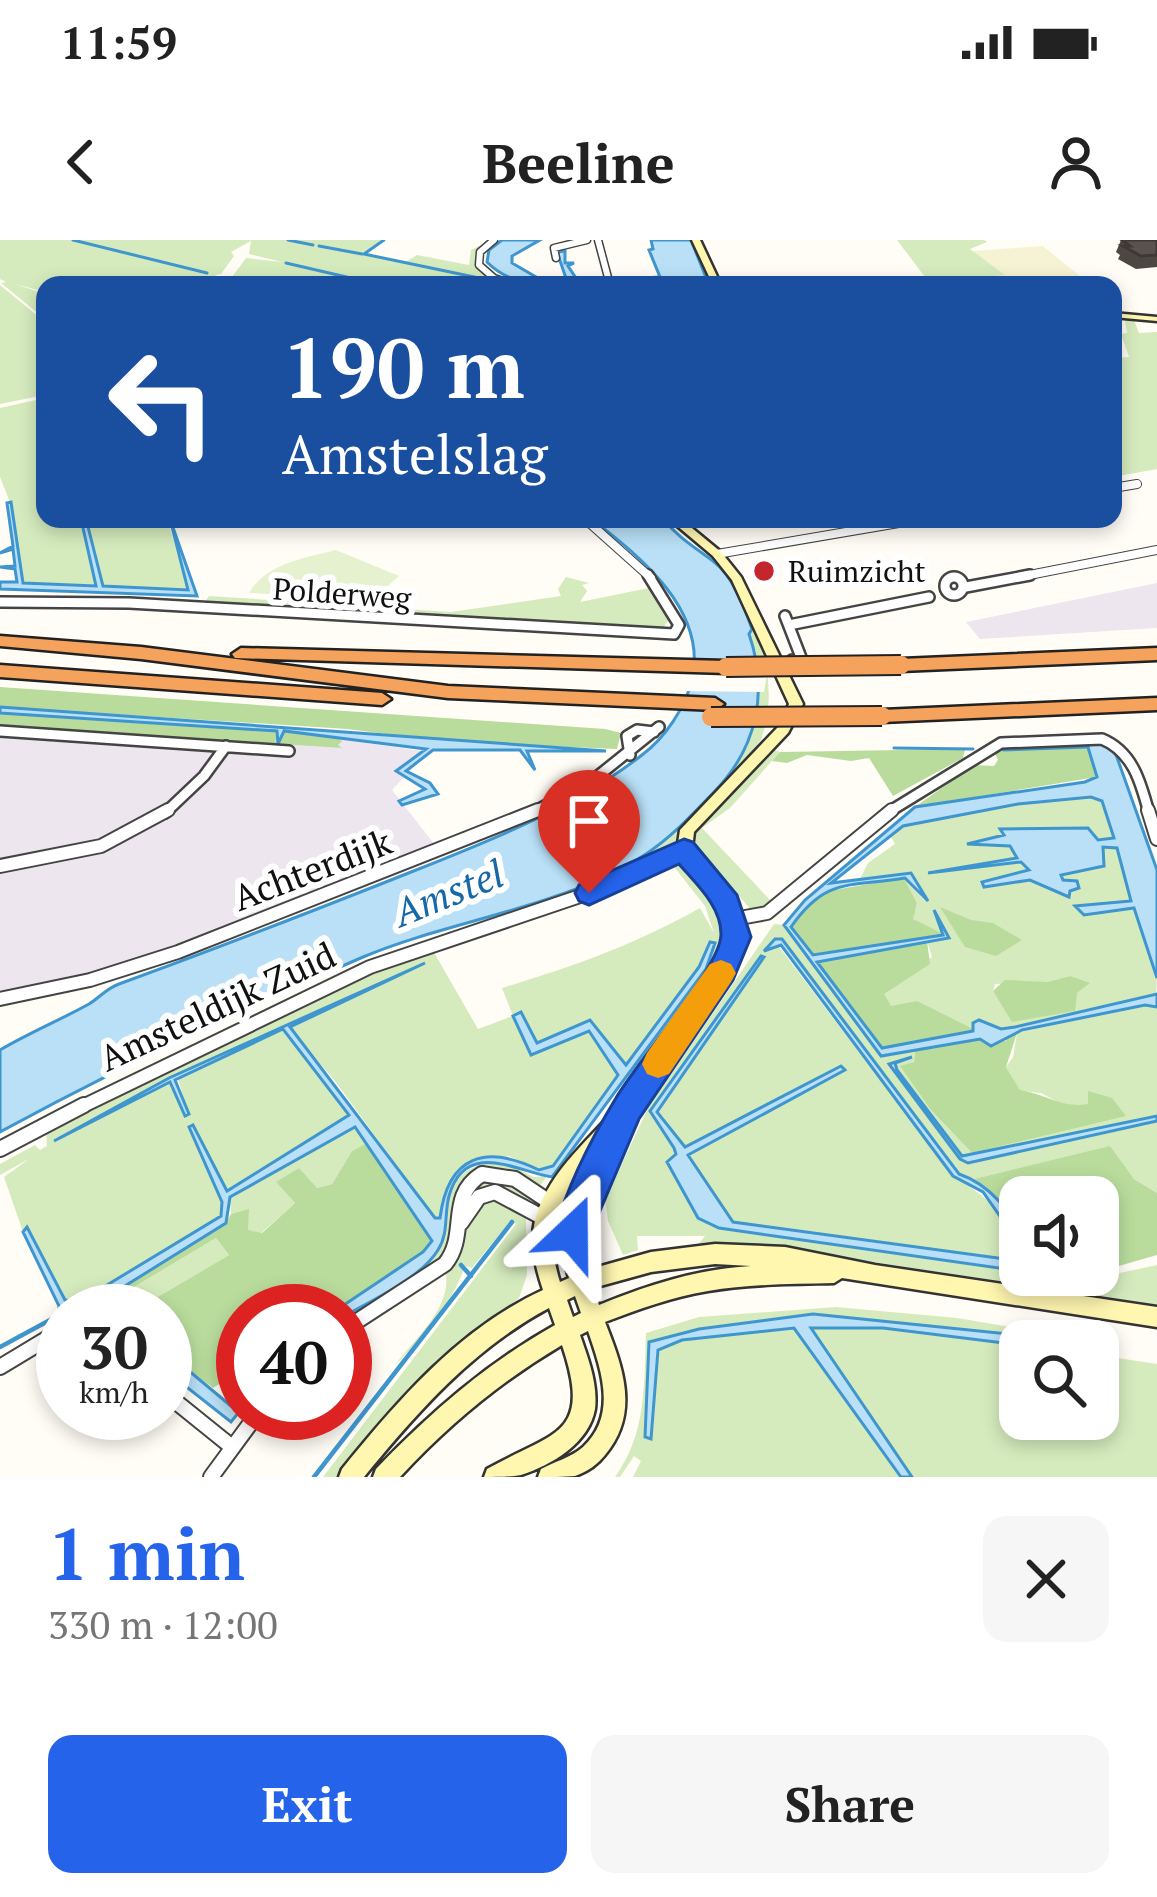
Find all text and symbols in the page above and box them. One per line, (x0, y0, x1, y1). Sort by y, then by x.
text: 11:59 (60, 12, 177, 72)
text: Beeline (482, 127, 675, 198)
icon: back (48, 129, 114, 195)
icon: person (1043, 129, 1109, 195)
text: 190 m (282, 311, 525, 422)
icon: left (84, 324, 240, 480)
text: Amstelslag (282, 418, 548, 489)
place label: Ruimzicht (788, 551, 926, 591)
marker: Ruimzicht (751, 558, 777, 584)
street label: Polderweg (272, 568, 414, 618)
pin (538, 770, 640, 893)
icon: arrive (556, 788, 622, 854)
street label: Achterdijk (226, 817, 398, 921)
water label: Amstel (383, 846, 511, 938)
street label: Amsteldijk Zuid (91, 931, 343, 1081)
position arrow (509, 1170, 635, 1296)
map controls (999, 1176, 1119, 1440)
button: sound (999, 1176, 1119, 1296)
speed limit sign: 40 (216, 1284, 372, 1440)
text: 30 (80, 1307, 148, 1386)
button: search (999, 1320, 1119, 1440)
text: km/h (79, 1372, 149, 1412)
text: 1 min (48, 1505, 245, 1601)
button: close (983, 1516, 1109, 1642)
text: 330 m · 12:00 (48, 1598, 278, 1650)
button: Exit (48, 1735, 567, 1873)
button: Share (591, 1735, 1109, 1873)

